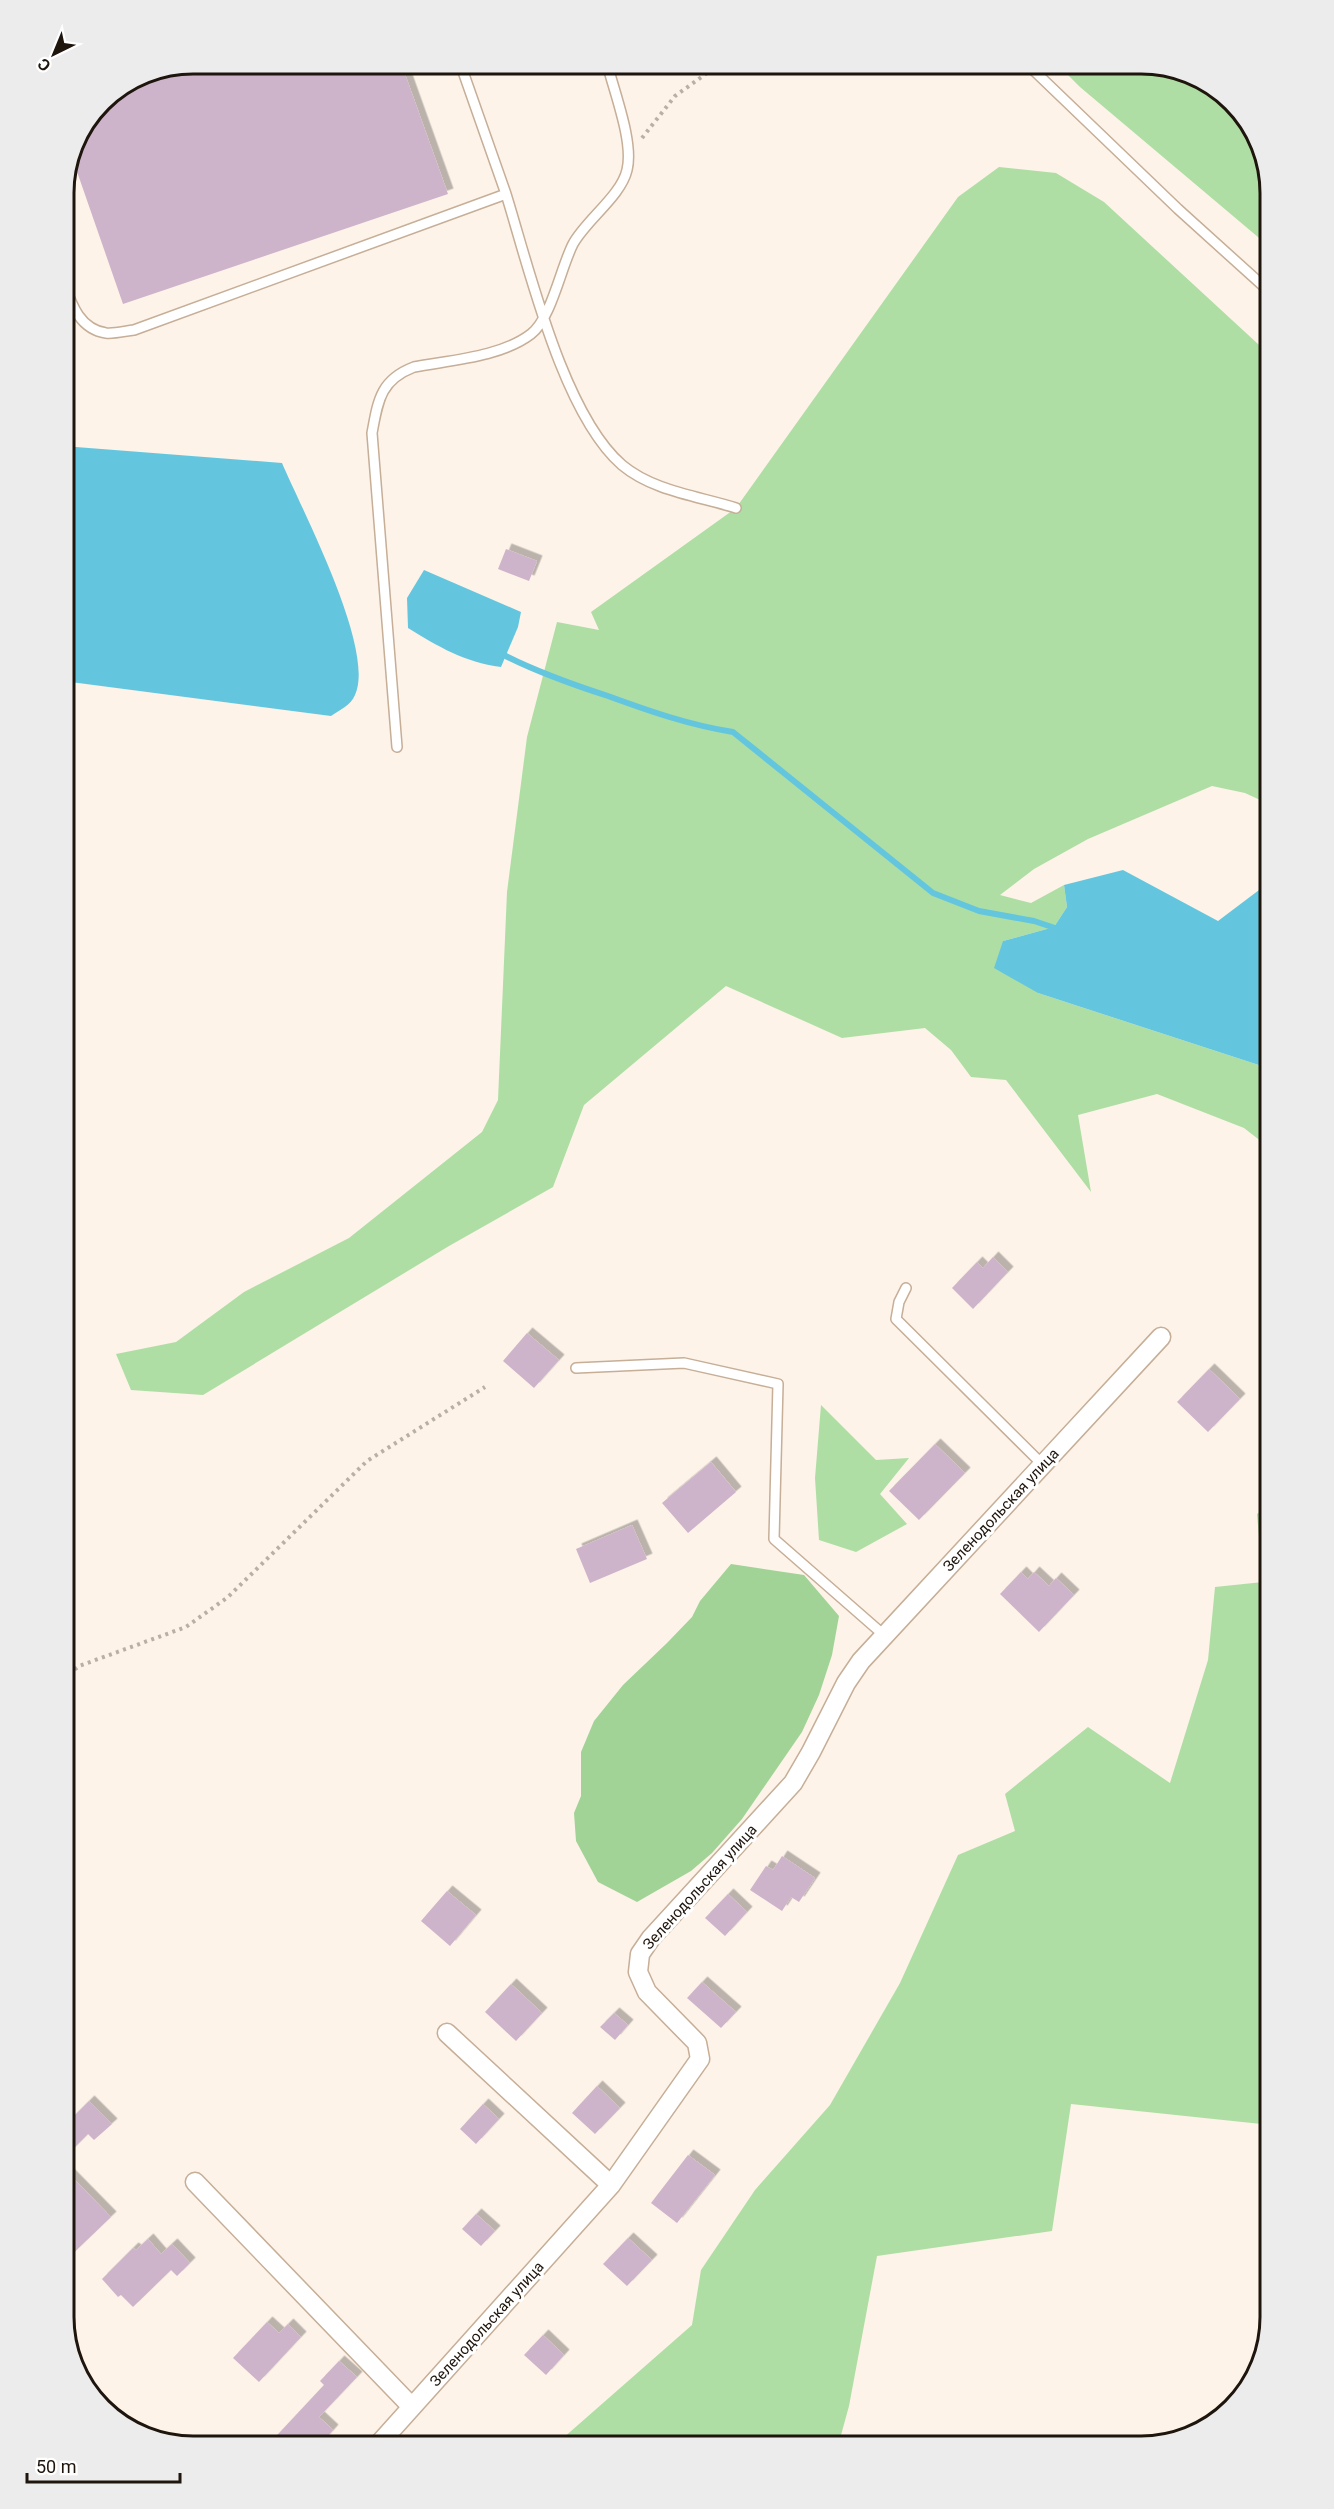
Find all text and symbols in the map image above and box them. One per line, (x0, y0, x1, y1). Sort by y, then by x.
north arrow (24, 24, 84, 84)
text: С (34, 54, 54, 75)
street label: Зеленодольская улица (939, 1445, 1063, 1575)
street label: Зеленодольская улица (639, 1821, 761, 1953)
street label: Зеленодольская улица (426, 2258, 548, 2390)
scale bar (27, 2446, 180, 2484)
text: 50 m (36, 2456, 76, 2477)

